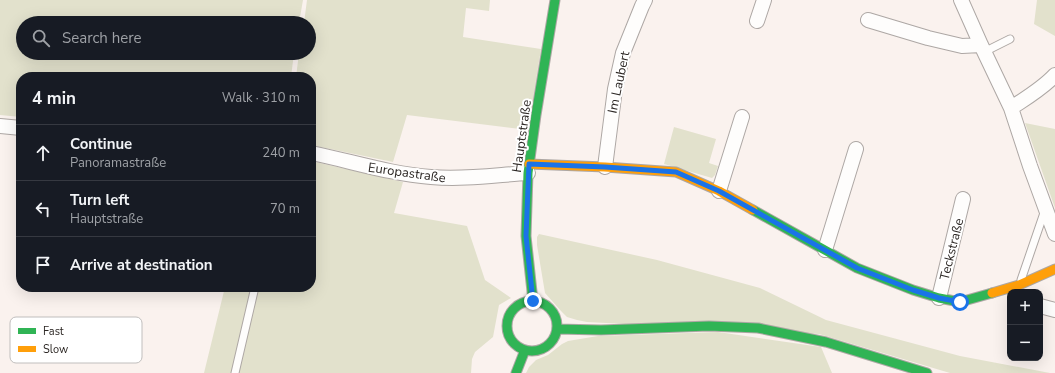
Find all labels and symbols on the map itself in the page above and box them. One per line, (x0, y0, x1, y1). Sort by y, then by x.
street label: Im Laubert (604, 49, 634, 115)
street label: Hauptstraße (508, 99, 536, 174)
street label: Europastraße (367, 159, 447, 187)
street label: Teckstraße (936, 216, 968, 282)
route end (524, 292, 542, 310)
route start (951, 293, 969, 311)
legend (10, 317, 142, 363)
text: Fast (43, 324, 64, 339)
text: Slow (43, 342, 68, 357)

